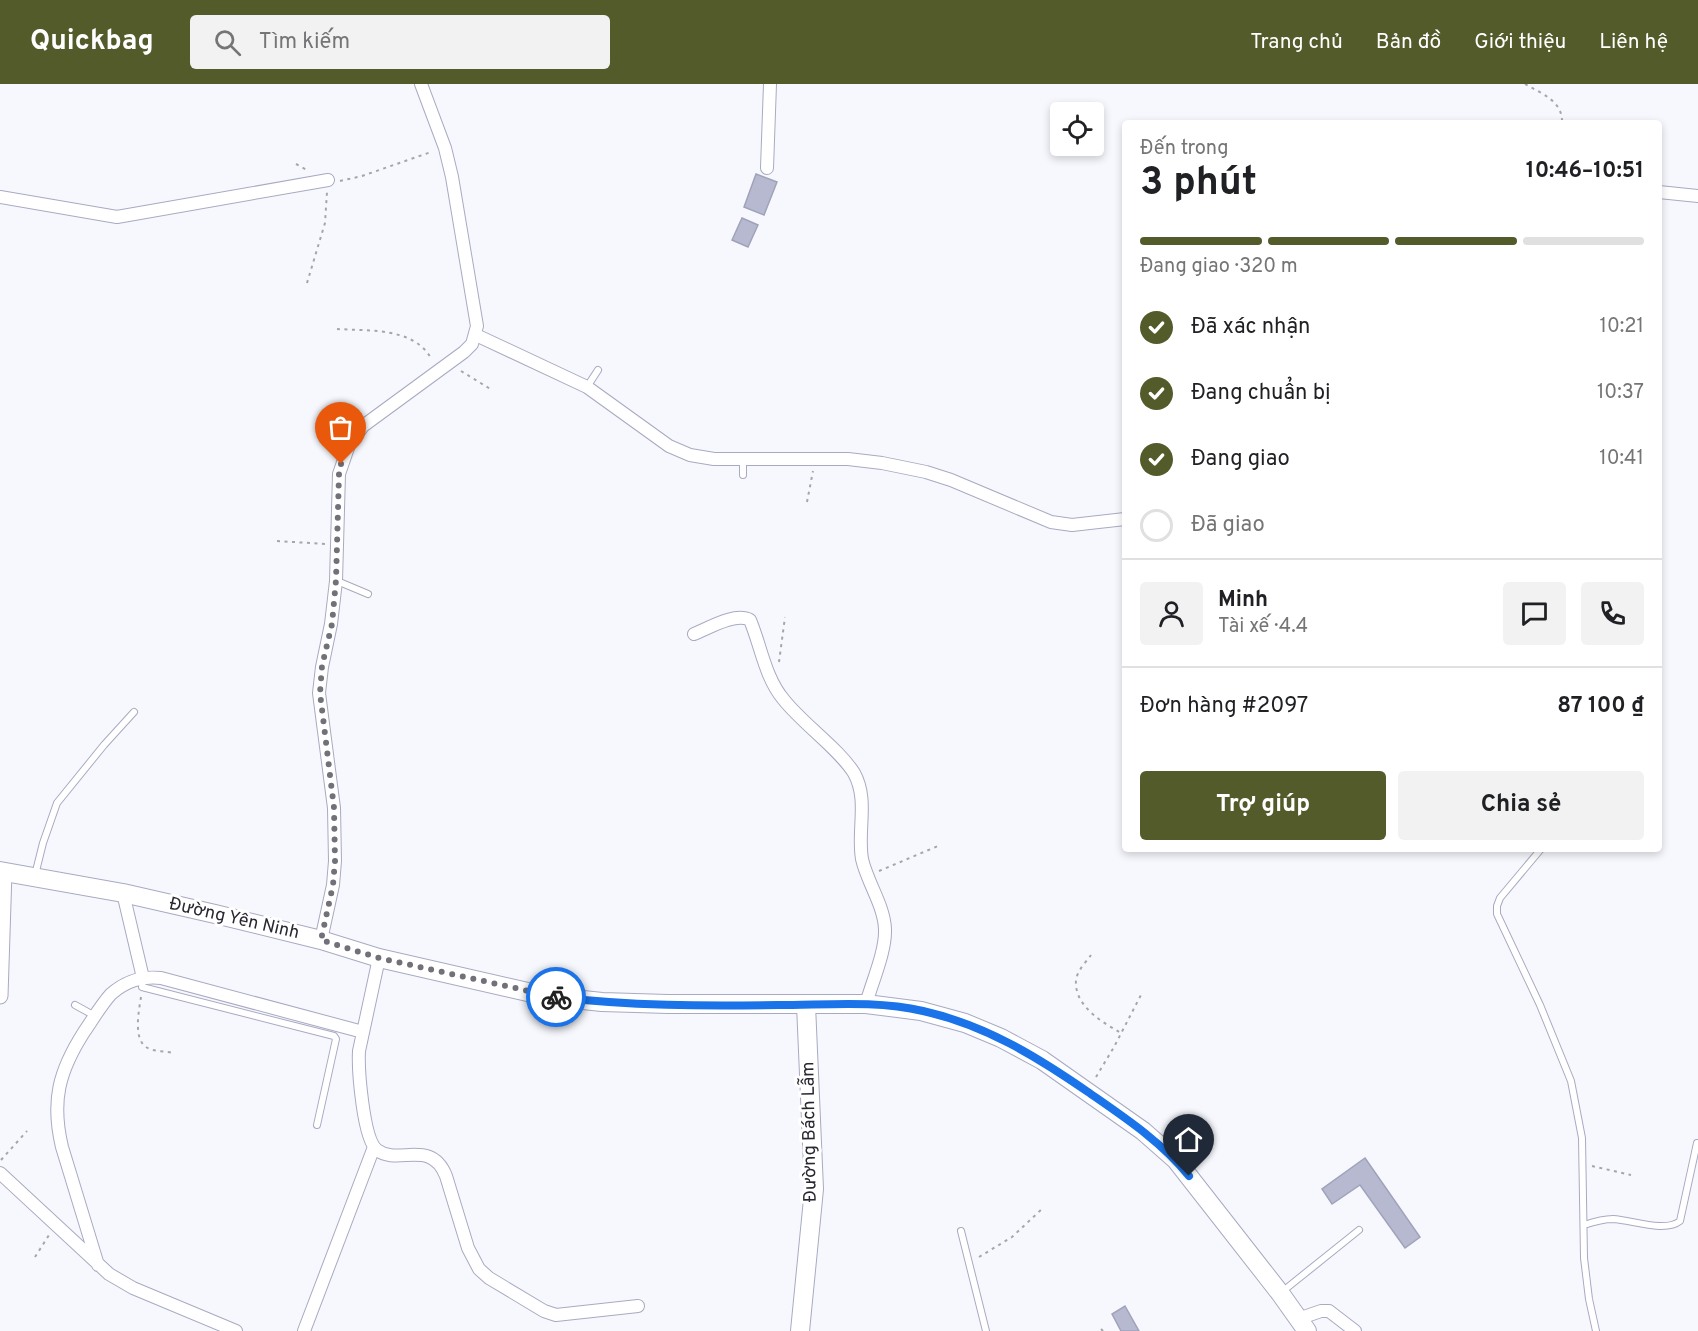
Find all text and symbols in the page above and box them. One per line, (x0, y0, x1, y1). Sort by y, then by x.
search box (190, 15, 610, 69)
text: Quickbag (30, 24, 154, 60)
icon: search (211, 26, 244, 59)
text: Tìm kiếm (259, 29, 350, 56)
text: Trang chủ (1250, 29, 1343, 56)
text: Bản đồ (1376, 29, 1441, 56)
text: Giới thiệu (1474, 29, 1566, 56)
text: Liên hệ (1599, 29, 1668, 56)
map controls (1050, 102, 1104, 156)
button: locate (1050, 102, 1104, 156)
text: Đến trong (1140, 136, 1229, 162)
text: 10:46–10:51 (1526, 158, 1644, 185)
text: 3 phút (1140, 160, 1257, 209)
text: Đang giao · 320 m (1140, 254, 1298, 280)
icon: check (1140, 311, 1173, 344)
text: Đã xác nhận (1191, 314, 1310, 341)
text: 10:21 (1600, 314, 1644, 340)
icon: check (1140, 377, 1173, 410)
text: Đang chuẩn bị (1191, 380, 1331, 407)
text: 10:37 (1597, 380, 1644, 406)
pin (315, 402, 366, 464)
icon: bag (324, 411, 357, 444)
icon: check (1140, 443, 1173, 476)
text: Đang giao (1191, 446, 1290, 473)
text: 10:41 (1599, 446, 1644, 472)
text: Đã giao (1191, 512, 1265, 539)
button: person (1140, 582, 1203, 645)
button: chat (1503, 582, 1566, 645)
button: phone (1581, 582, 1644, 645)
text: Minh (1218, 587, 1268, 614)
text: Tài xế · 4.4 (1218, 614, 1308, 640)
text: Đơn hàng #2097 (1140, 693, 1308, 720)
text: 87 100 ₫ (1557, 693, 1644, 720)
button: Trợ giúp (1140, 771, 1386, 840)
button: Chia sẻ (1398, 771, 1644, 840)
street label: Đường Yên Ninh (167, 893, 301, 945)
courier (526, 967, 586, 1027)
icon: bike (540, 981, 573, 1014)
street label: Đường Bách Lẫm (795, 1061, 823, 1203)
pin (1163, 1114, 1214, 1176)
icon: home (1172, 1123, 1205, 1156)

